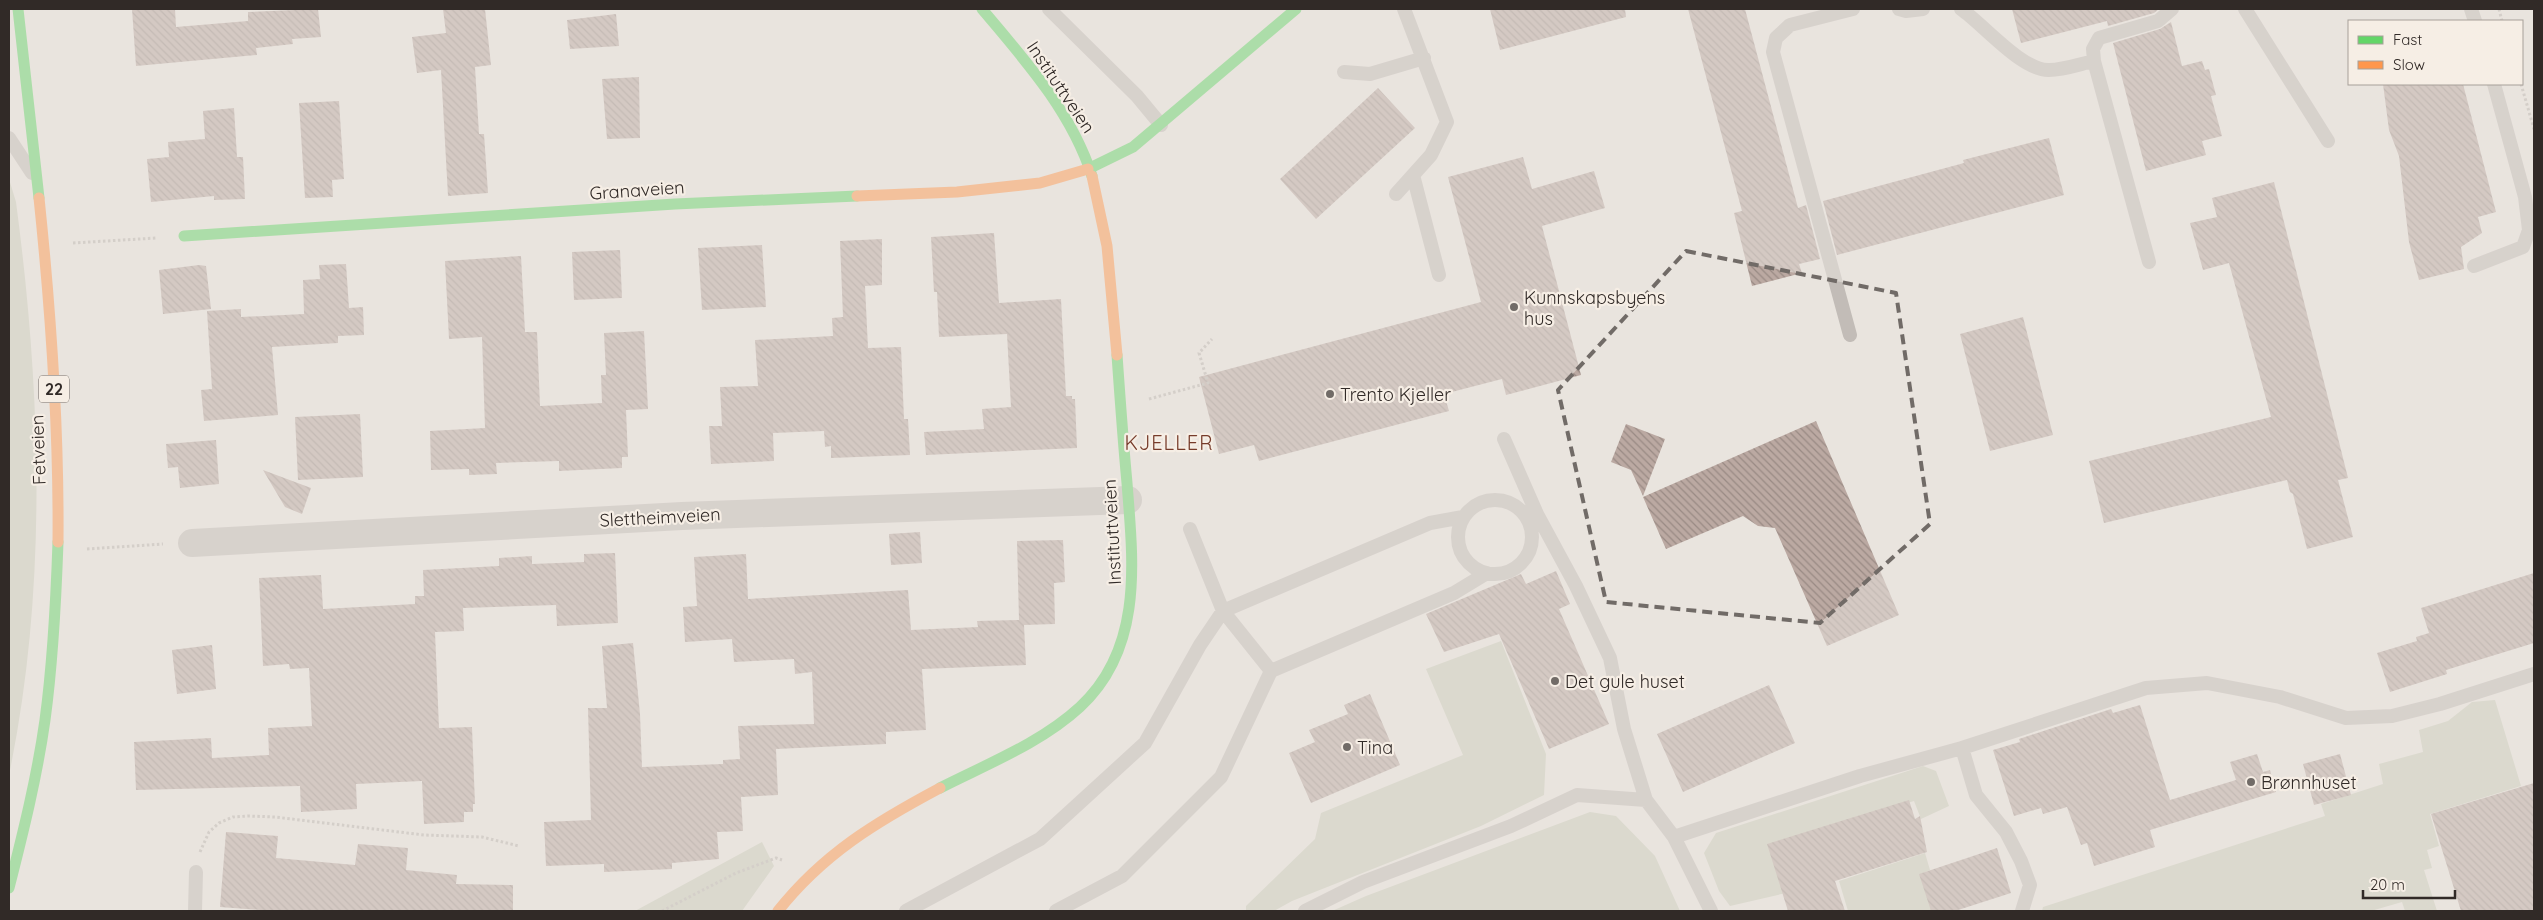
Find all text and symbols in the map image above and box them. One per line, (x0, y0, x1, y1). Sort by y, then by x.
legend (2348, 20, 2523, 85)
text: Fast (2393, 30, 2422, 49)
street label: Instituttveien (1022, 37, 1100, 137)
text: Slow (2393, 55, 2425, 74)
street label: Granaveien (589, 175, 685, 205)
place label: Kunnskapsbyens hus (1524, 286, 1665, 330)
marker: Kunnskapsbyens hus (1508, 301, 1520, 313)
road number: 22 (39, 376, 69, 402)
place label: Trento Kjeller (1340, 383, 1451, 406)
marker: Trento Kjeller (1324, 388, 1336, 400)
street label: Fetveien (25, 415, 51, 485)
district label: KJELLER (1124, 430, 1214, 455)
street label: Instituttveien (1098, 479, 1126, 585)
street label: Slettheimveien (599, 502, 721, 532)
place label: Det gule huset (1565, 670, 1685, 693)
marker: Det gule huset (1549, 675, 1561, 687)
place label: Tina (1357, 736, 1393, 759)
marker: Tina (1341, 741, 1353, 753)
place label: Brønnhuset (2261, 771, 2357, 794)
marker: Brønnhuset (2245, 776, 2257, 788)
scale bar (2363, 868, 2456, 900)
text: 20 m (2370, 875, 2405, 894)

